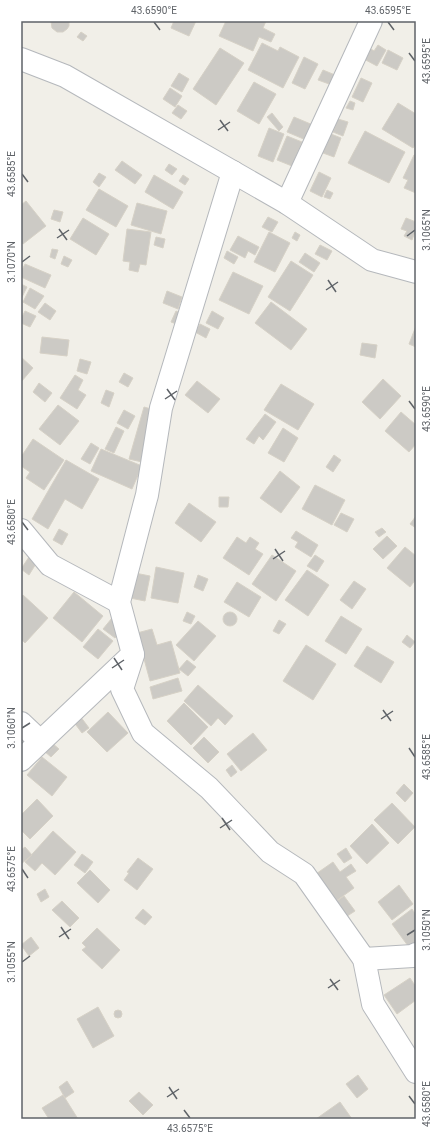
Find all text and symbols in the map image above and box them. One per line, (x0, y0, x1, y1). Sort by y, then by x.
text: 43.6590°E (131, 5, 177, 16)
text: 43.6595°E (365, 5, 411, 16)
text: 43.6595°E (421, 38, 432, 84)
text: 43.6585°E (6, 151, 17, 197)
text: 3.1065°N (421, 209, 432, 251)
text: 3.1070°N (6, 241, 17, 283)
text: 43.6590°E (421, 386, 432, 432)
text: 43.6580°E (6, 499, 17, 545)
text: 3.1060°N (6, 707, 17, 749)
text: 43.6585°E (421, 734, 432, 780)
text: 43.6575°E (6, 846, 17, 892)
text: 3.1050°N (421, 909, 432, 951)
text: 3.1055°N (6, 941, 17, 983)
text: 43.6580°E (421, 1081, 432, 1127)
text: 43.6575°E (167, 1123, 213, 1134)

